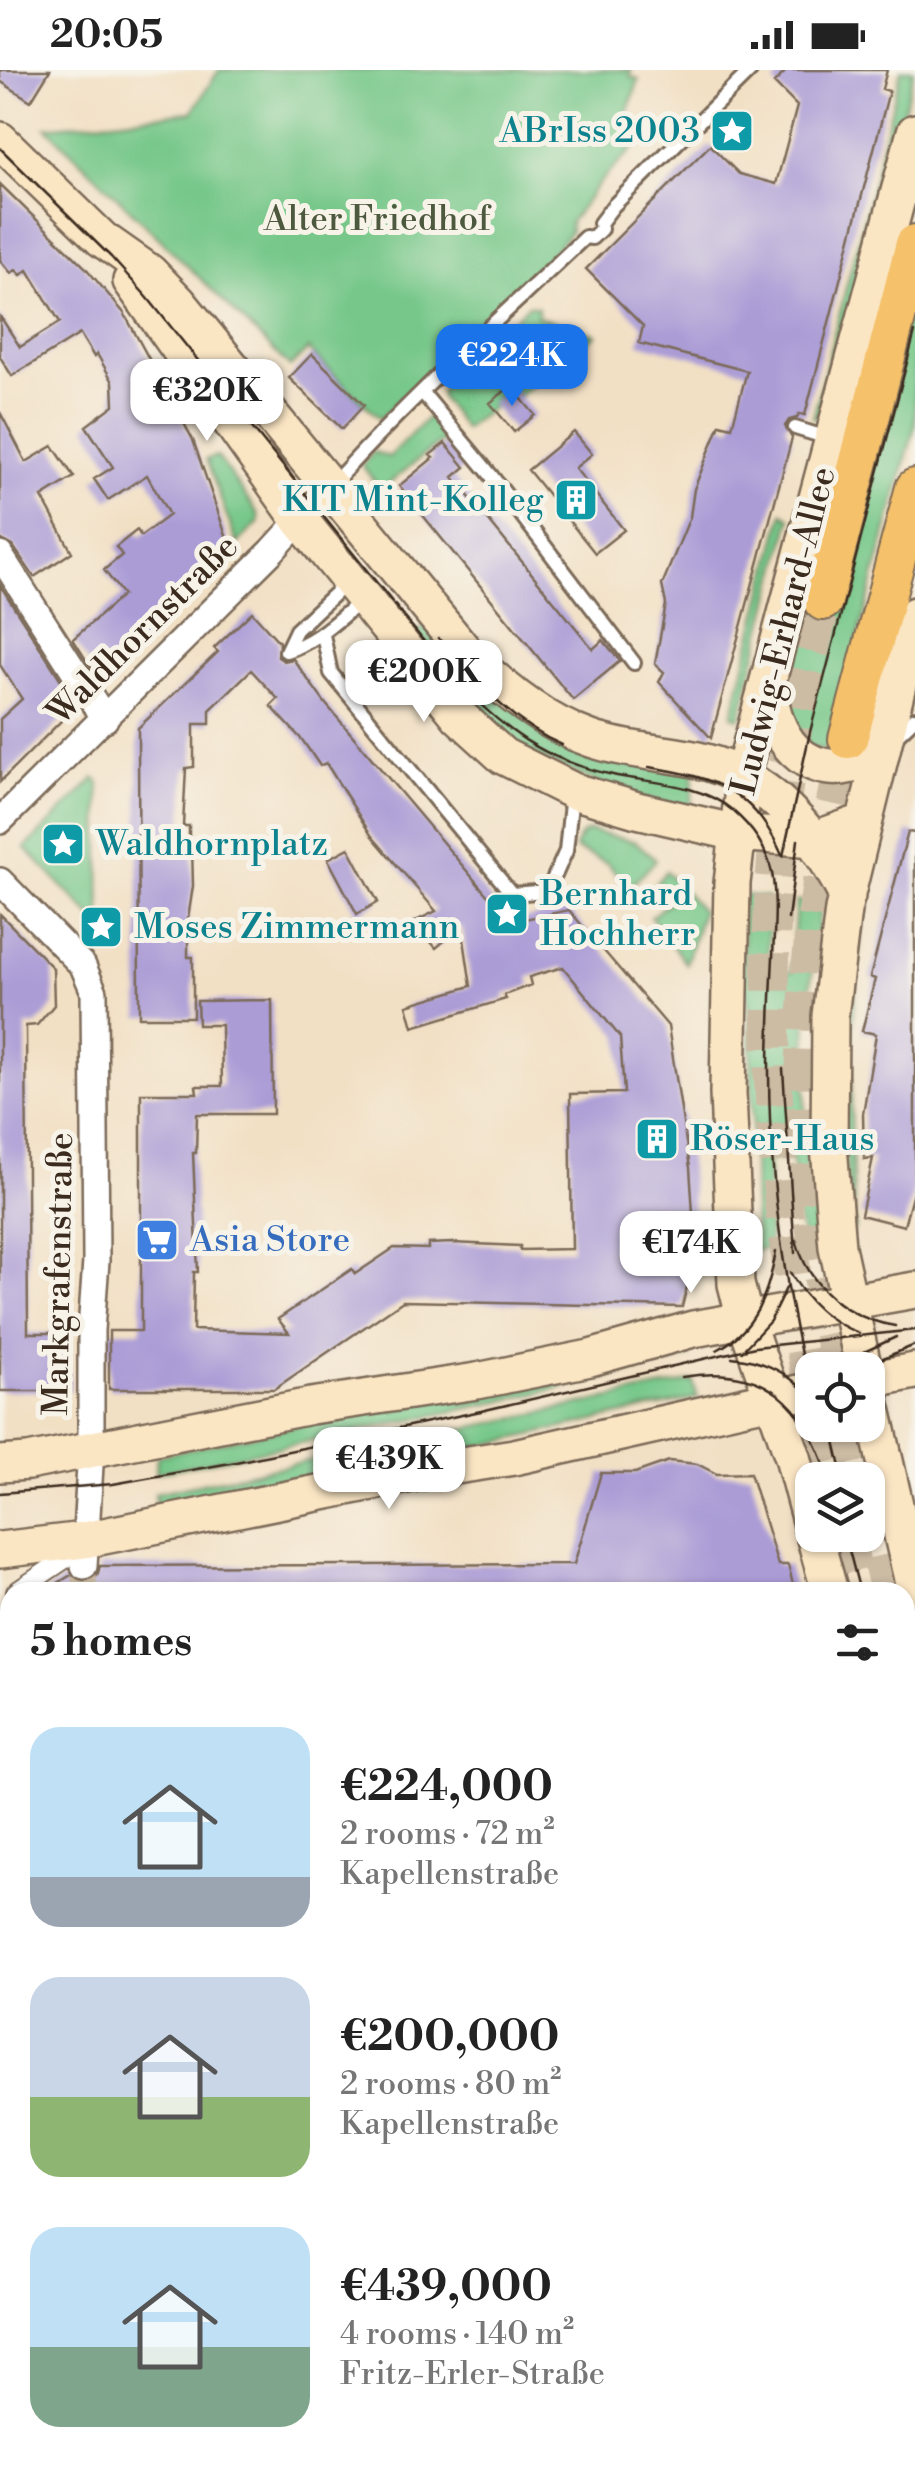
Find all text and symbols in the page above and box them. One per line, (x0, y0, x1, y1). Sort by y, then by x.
text: 20:05 (50, 12, 163, 59)
place icon: ABrIss 2003 (709, 108, 755, 154)
place label: ABrIss 2003 (498, 110, 700, 153)
park label: Alter Friedhof (263, 198, 492, 241)
pin: €224K (442, 324, 582, 409)
text: €224K (458, 336, 566, 376)
pin: €320K (137, 359, 277, 444)
text: €320K (152, 371, 262, 411)
street label: Ludwig-Erhard-Allee (722, 462, 846, 800)
building icon: KIT Mint-Kolleg (553, 477, 599, 523)
place label: KIT Mint-Kolleg (282, 479, 544, 522)
street label: Waldhornstraße (38, 526, 247, 735)
pin: €200K (354, 640, 494, 725)
text: €200K (367, 652, 481, 692)
place icon: Waldhornplatz (40, 821, 86, 867)
place label: Waldhornplatz (95, 823, 328, 866)
place label: Bernhard Hochherr (539, 873, 695, 956)
place icon: Bernhard Hochherr (484, 891, 530, 937)
place icon: Moses Zimmermann (78, 904, 124, 950)
place label: Moses Zimmermann (134, 906, 460, 949)
building icon: Röser-Haus (634, 1116, 680, 1162)
place label: Röser-Haus (690, 1118, 875, 1161)
street label: Markgrafenstraße (35, 1132, 83, 1416)
pin: €174K (621, 1211, 761, 1296)
supermarket icon: Asia Store (134, 1217, 180, 1263)
place label: Asia Store (189, 1219, 350, 1262)
text: €174K (642, 1223, 740, 1263)
map controls (795, 1352, 885, 1552)
button: locate (795, 1352, 885, 1442)
pin: €439K (319, 1427, 459, 1512)
text: €439K (335, 1439, 443, 1479)
button: layers (795, 1462, 885, 1552)
icon: filters (830, 1615, 885, 1670)
text: 5 homes (30, 1616, 192, 1669)
text: €224,000 (340, 1761, 553, 1814)
icon: home (110, 1767, 230, 1887)
text: 2 rooms · 72 m² (340, 1814, 555, 1854)
text: Kapellenstraße (340, 1854, 559, 1894)
text: €200,000 (340, 2011, 559, 2064)
icon: home (110, 2017, 230, 2137)
text: 2 rooms · 80 m² (340, 2064, 561, 2104)
text: Kapellenstraße (340, 2104, 559, 2144)
text: €439,000 (340, 2261, 552, 2314)
icon: home (110, 2267, 230, 2387)
text: 4 rooms · 140 m² (340, 2314, 574, 2354)
text: Fritz-Erler-Straße (340, 2354, 605, 2394)

